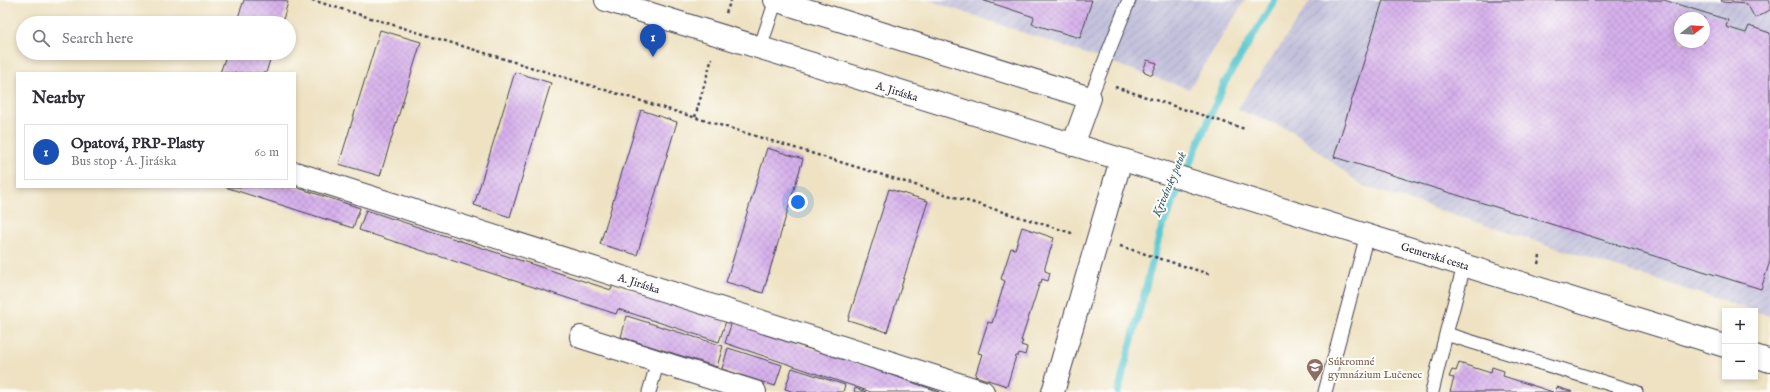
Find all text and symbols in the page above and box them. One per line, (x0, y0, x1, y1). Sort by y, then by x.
north arrow (1674, 12, 1710, 48)
search box (16, 16, 296, 60)
pin: 1 (640, 24, 666, 57)
icon: search (30, 27, 52, 49)
text: Search here (62, 29, 133, 48)
street label: A. Jiráska (873, 79, 920, 105)
text: Nearby (32, 88, 85, 109)
text: Opatová, PRP-Plasty (71, 134, 204, 153)
text: 1 (44, 144, 48, 161)
text: 60 m (254, 144, 279, 161)
water label: Krivánsky potok (1149, 149, 1190, 220)
text: Bus stop · A. Jiráska (71, 153, 176, 170)
your location (788, 192, 808, 212)
street label: Gemerská cesta (1399, 240, 1471, 274)
street label: A. Jiráska (615, 270, 662, 297)
map controls (1722, 308, 1758, 380)
button: + (1722, 308, 1758, 344)
button: − (1722, 344, 1758, 380)
place label: Súkromné gymnázium Lučenec (1328, 355, 1423, 382)
school or university icon: Súkromné gymnázium Lučenec (1305, 357, 1325, 382)

